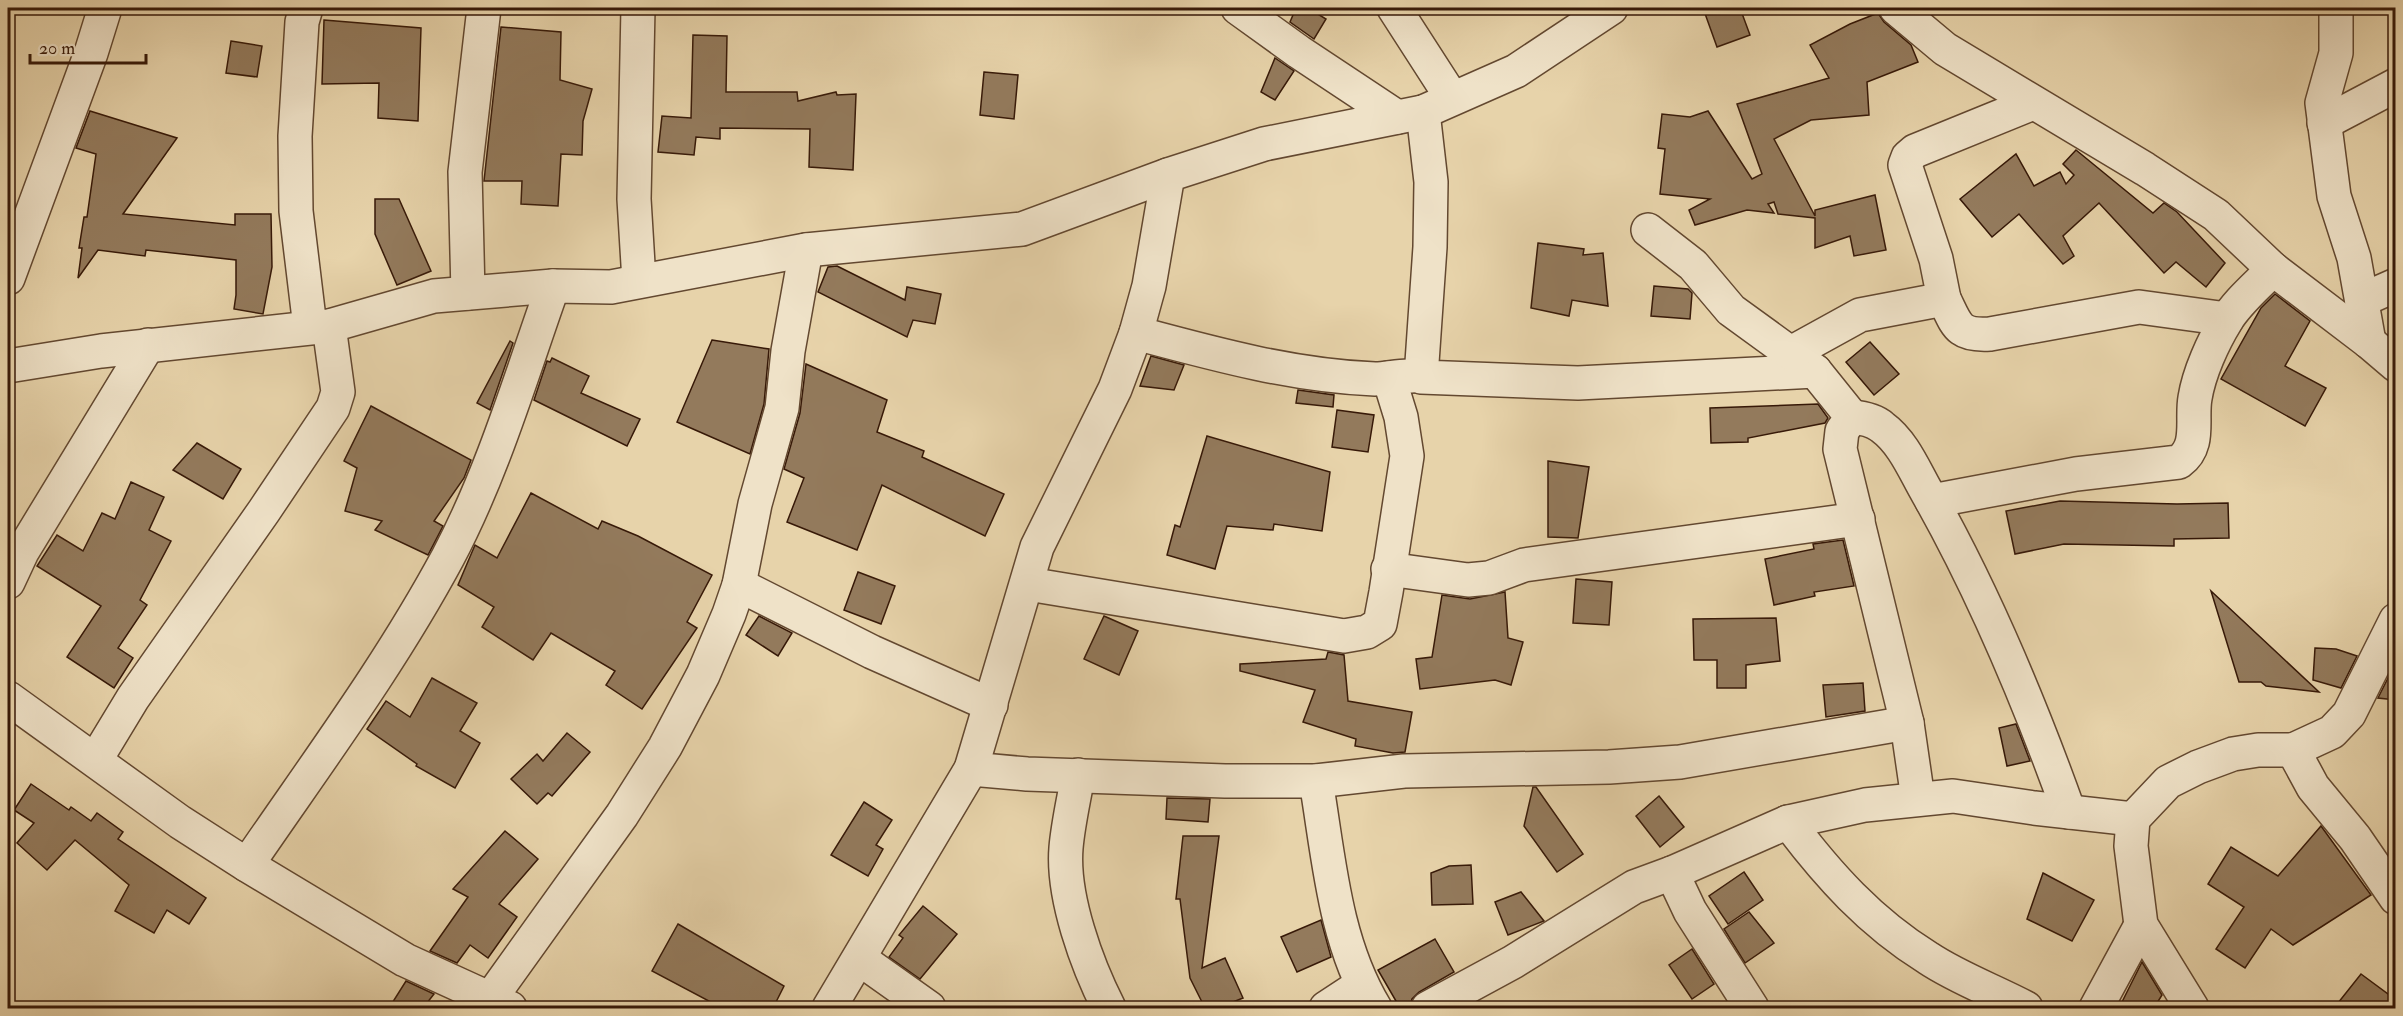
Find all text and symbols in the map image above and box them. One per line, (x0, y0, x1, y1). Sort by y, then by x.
scale bar (30, 27, 146, 65)
text: 20 m (39, 37, 75, 60)

